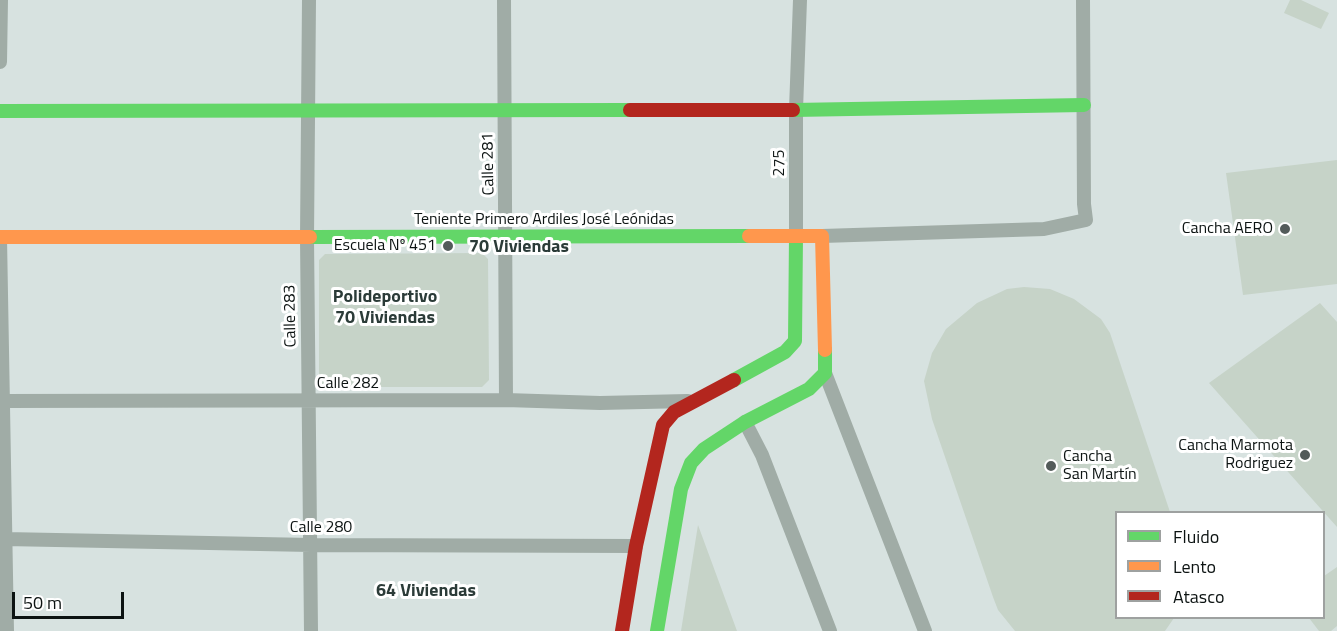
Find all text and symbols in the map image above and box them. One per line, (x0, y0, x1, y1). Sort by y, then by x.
street label: Calle 281 (479, 133, 499, 195)
street label: 275 (770, 150, 790, 176)
street label: Teniente Primero Ardiles José Leónidas (414, 210, 674, 230)
place label: Cancha AERO (1182, 219, 1273, 239)
marker: Cancha AERO (1278, 222, 1292, 236)
place label: Escuela Nº 451 (334, 236, 436, 256)
district label: 70 Viviendas (469, 237, 569, 259)
marker: Escuela Nº 451 (441, 239, 455, 253)
street label: Calle 283 (281, 285, 301, 347)
district label: Polideportivo 70 Viviendas (333, 287, 437, 330)
street label: Calle 282 (317, 374, 379, 394)
place label: Cancha Marmota Rodriguez (1178, 436, 1293, 474)
place label: Cancha San Martín (1063, 447, 1137, 485)
marker: Cancha Marmota Rodriguez (1298, 448, 1312, 462)
marker: Cancha San Martín (1044, 459, 1058, 473)
legend (1115, 511, 1325, 619)
street label: Calle 280 (290, 518, 352, 538)
text: Fluido (1173, 523, 1219, 550)
text: Lento (1173, 553, 1216, 580)
scale bar (15, 580, 128, 618)
district label: 64 Viviendas (376, 581, 476, 603)
text: Atasco (1173, 583, 1224, 610)
text: 50 m (23, 589, 62, 616)

